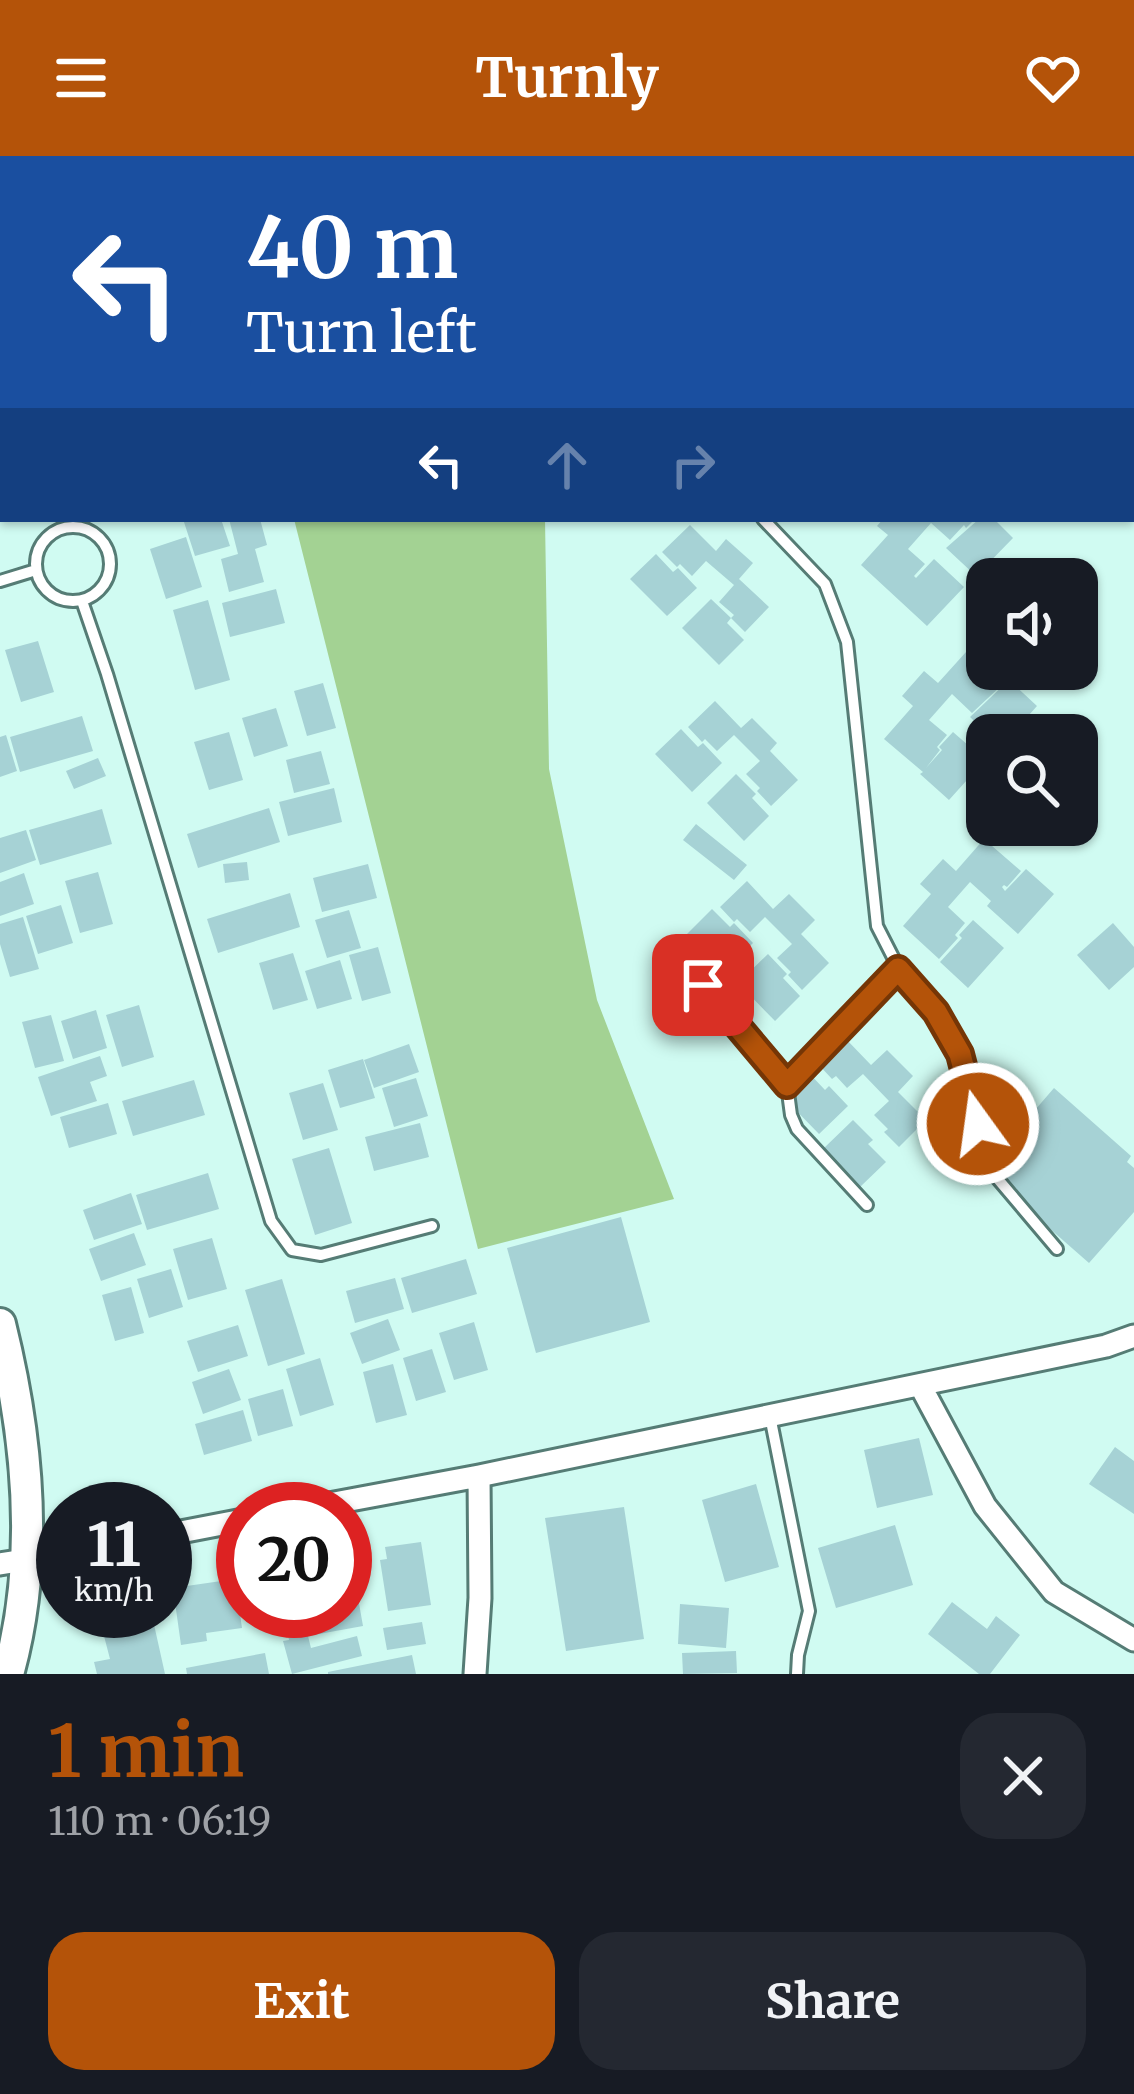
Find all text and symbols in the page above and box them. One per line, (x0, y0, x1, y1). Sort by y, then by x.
text: Turnly (475, 44, 659, 112)
icon: menu (48, 45, 114, 111)
icon: heart (1020, 45, 1086, 111)
text: 40 m (246, 195, 458, 301)
icon: left (48, 204, 204, 360)
text: Turn left (246, 299, 477, 367)
icon: left (408, 432, 474, 498)
icon: ahead (534, 432, 600, 498)
icon: right (660, 432, 726, 498)
map controls (966, 558, 1098, 846)
button: sound (966, 558, 1098, 690)
button: search (966, 714, 1098, 846)
pin (652, 934, 754, 1036)
icon: arrive (670, 952, 736, 1018)
position arrow (915, 1061, 1041, 1187)
speed limit sign: 20 (216, 1482, 372, 1638)
text: 11 (87, 1507, 141, 1582)
text: km/h (74, 1571, 154, 1609)
text: 1 min (48, 1706, 244, 1797)
button: close (960, 1713, 1086, 1839)
text: 110 m · 06:19 (48, 1797, 271, 1846)
button: Exit (48, 1932, 555, 2070)
button: Share (579, 1932, 1086, 2070)

